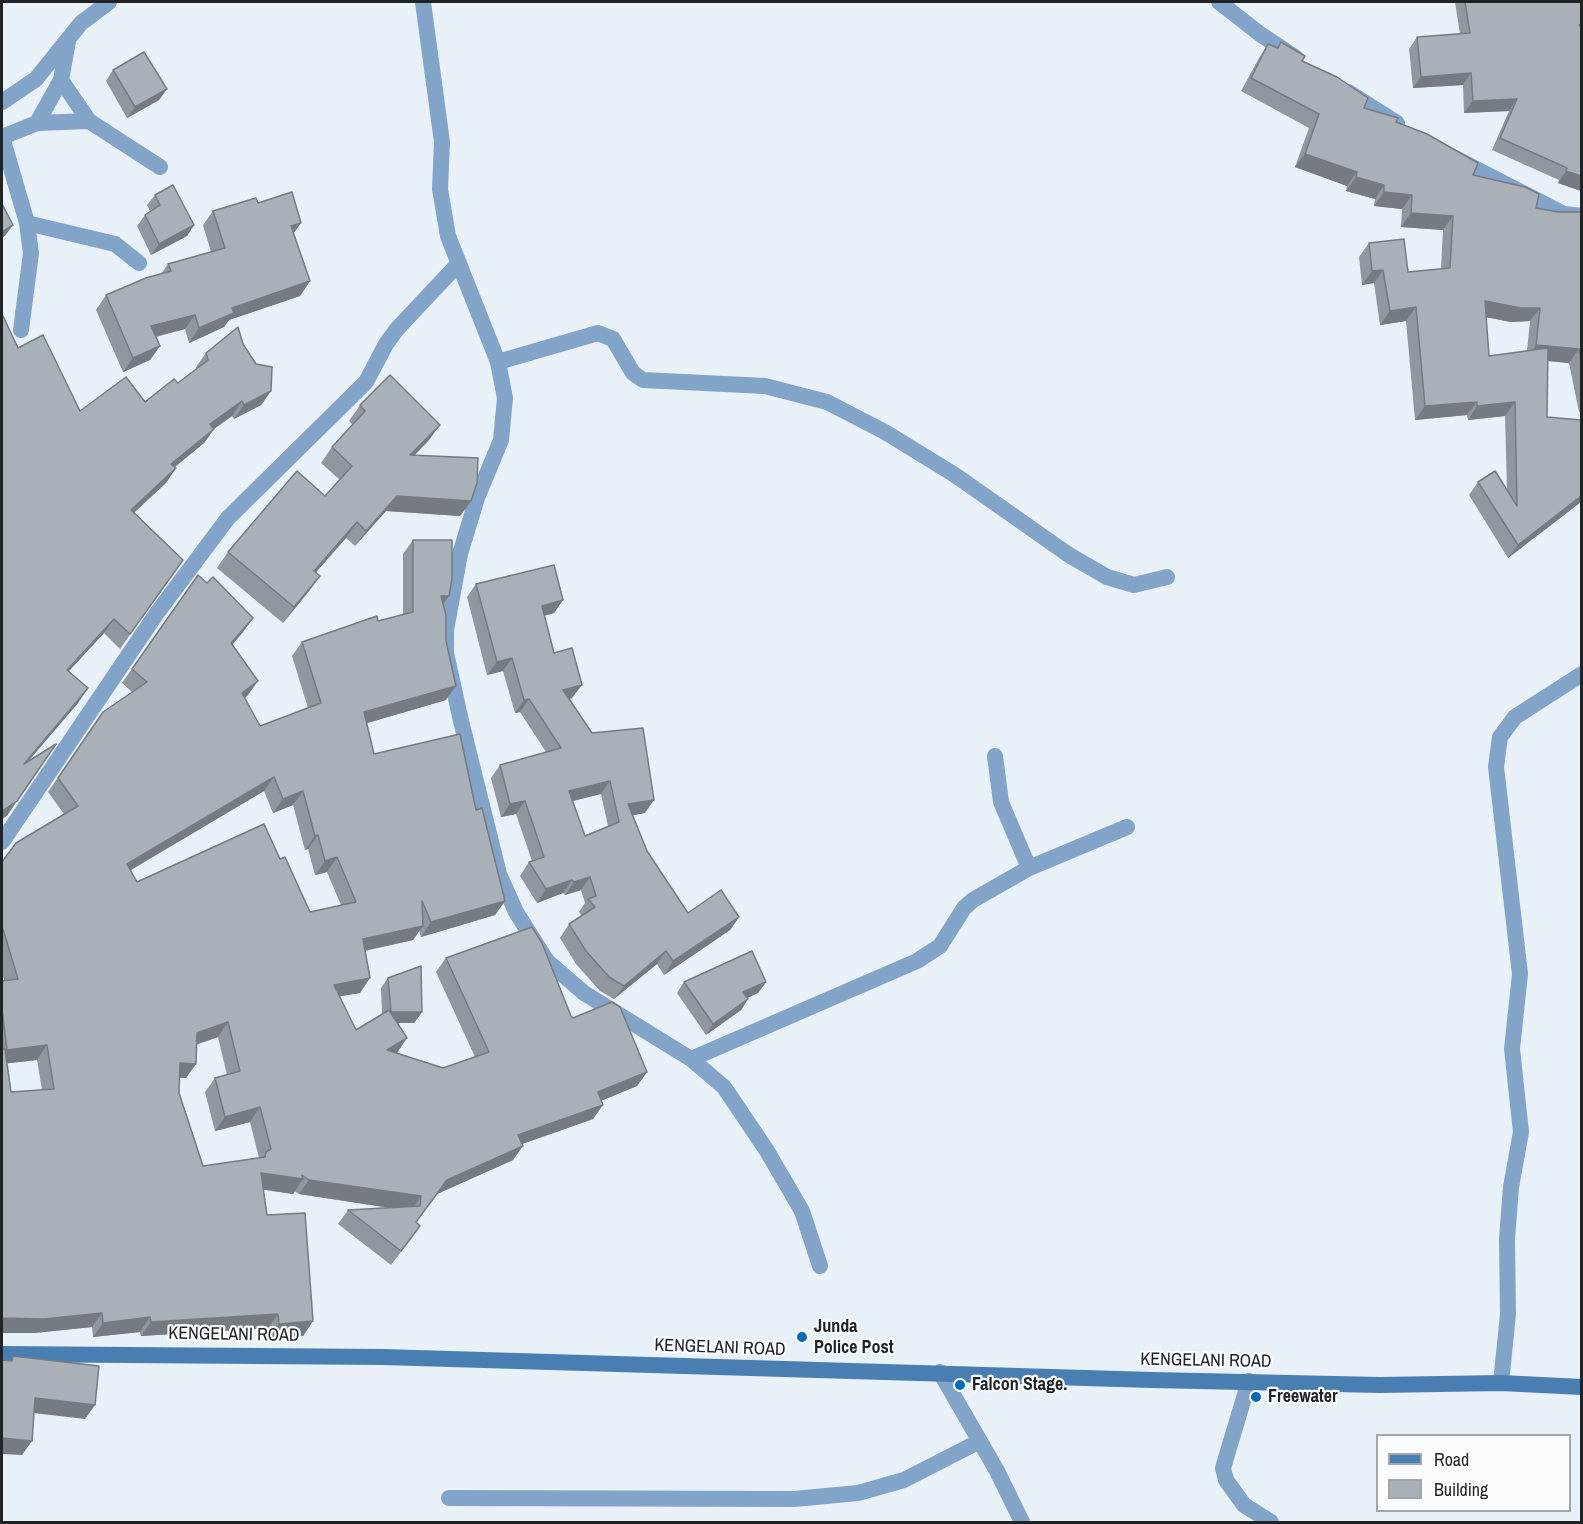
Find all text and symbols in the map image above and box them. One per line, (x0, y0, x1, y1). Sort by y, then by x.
place label: Junda Police Post (814, 1316, 894, 1358)
street label: KENGELANI ROAD (168, 1323, 300, 1347)
marker: Junda Police Post (795, 1330, 809, 1344)
street label: KENGELANI ROAD (654, 1335, 786, 1361)
street label: KENGELANI ROAD (1140, 1349, 1272, 1373)
place label: Falcon Stage. (972, 1374, 1067, 1396)
marker: Falcon Stage. (953, 1378, 967, 1392)
place label: Freewater (1268, 1386, 1338, 1408)
marker: Freewater (1249, 1390, 1263, 1404)
legend (1376, 1434, 1571, 1512)
text: Road (1434, 1447, 1469, 1472)
text: Building (1434, 1477, 1488, 1502)

